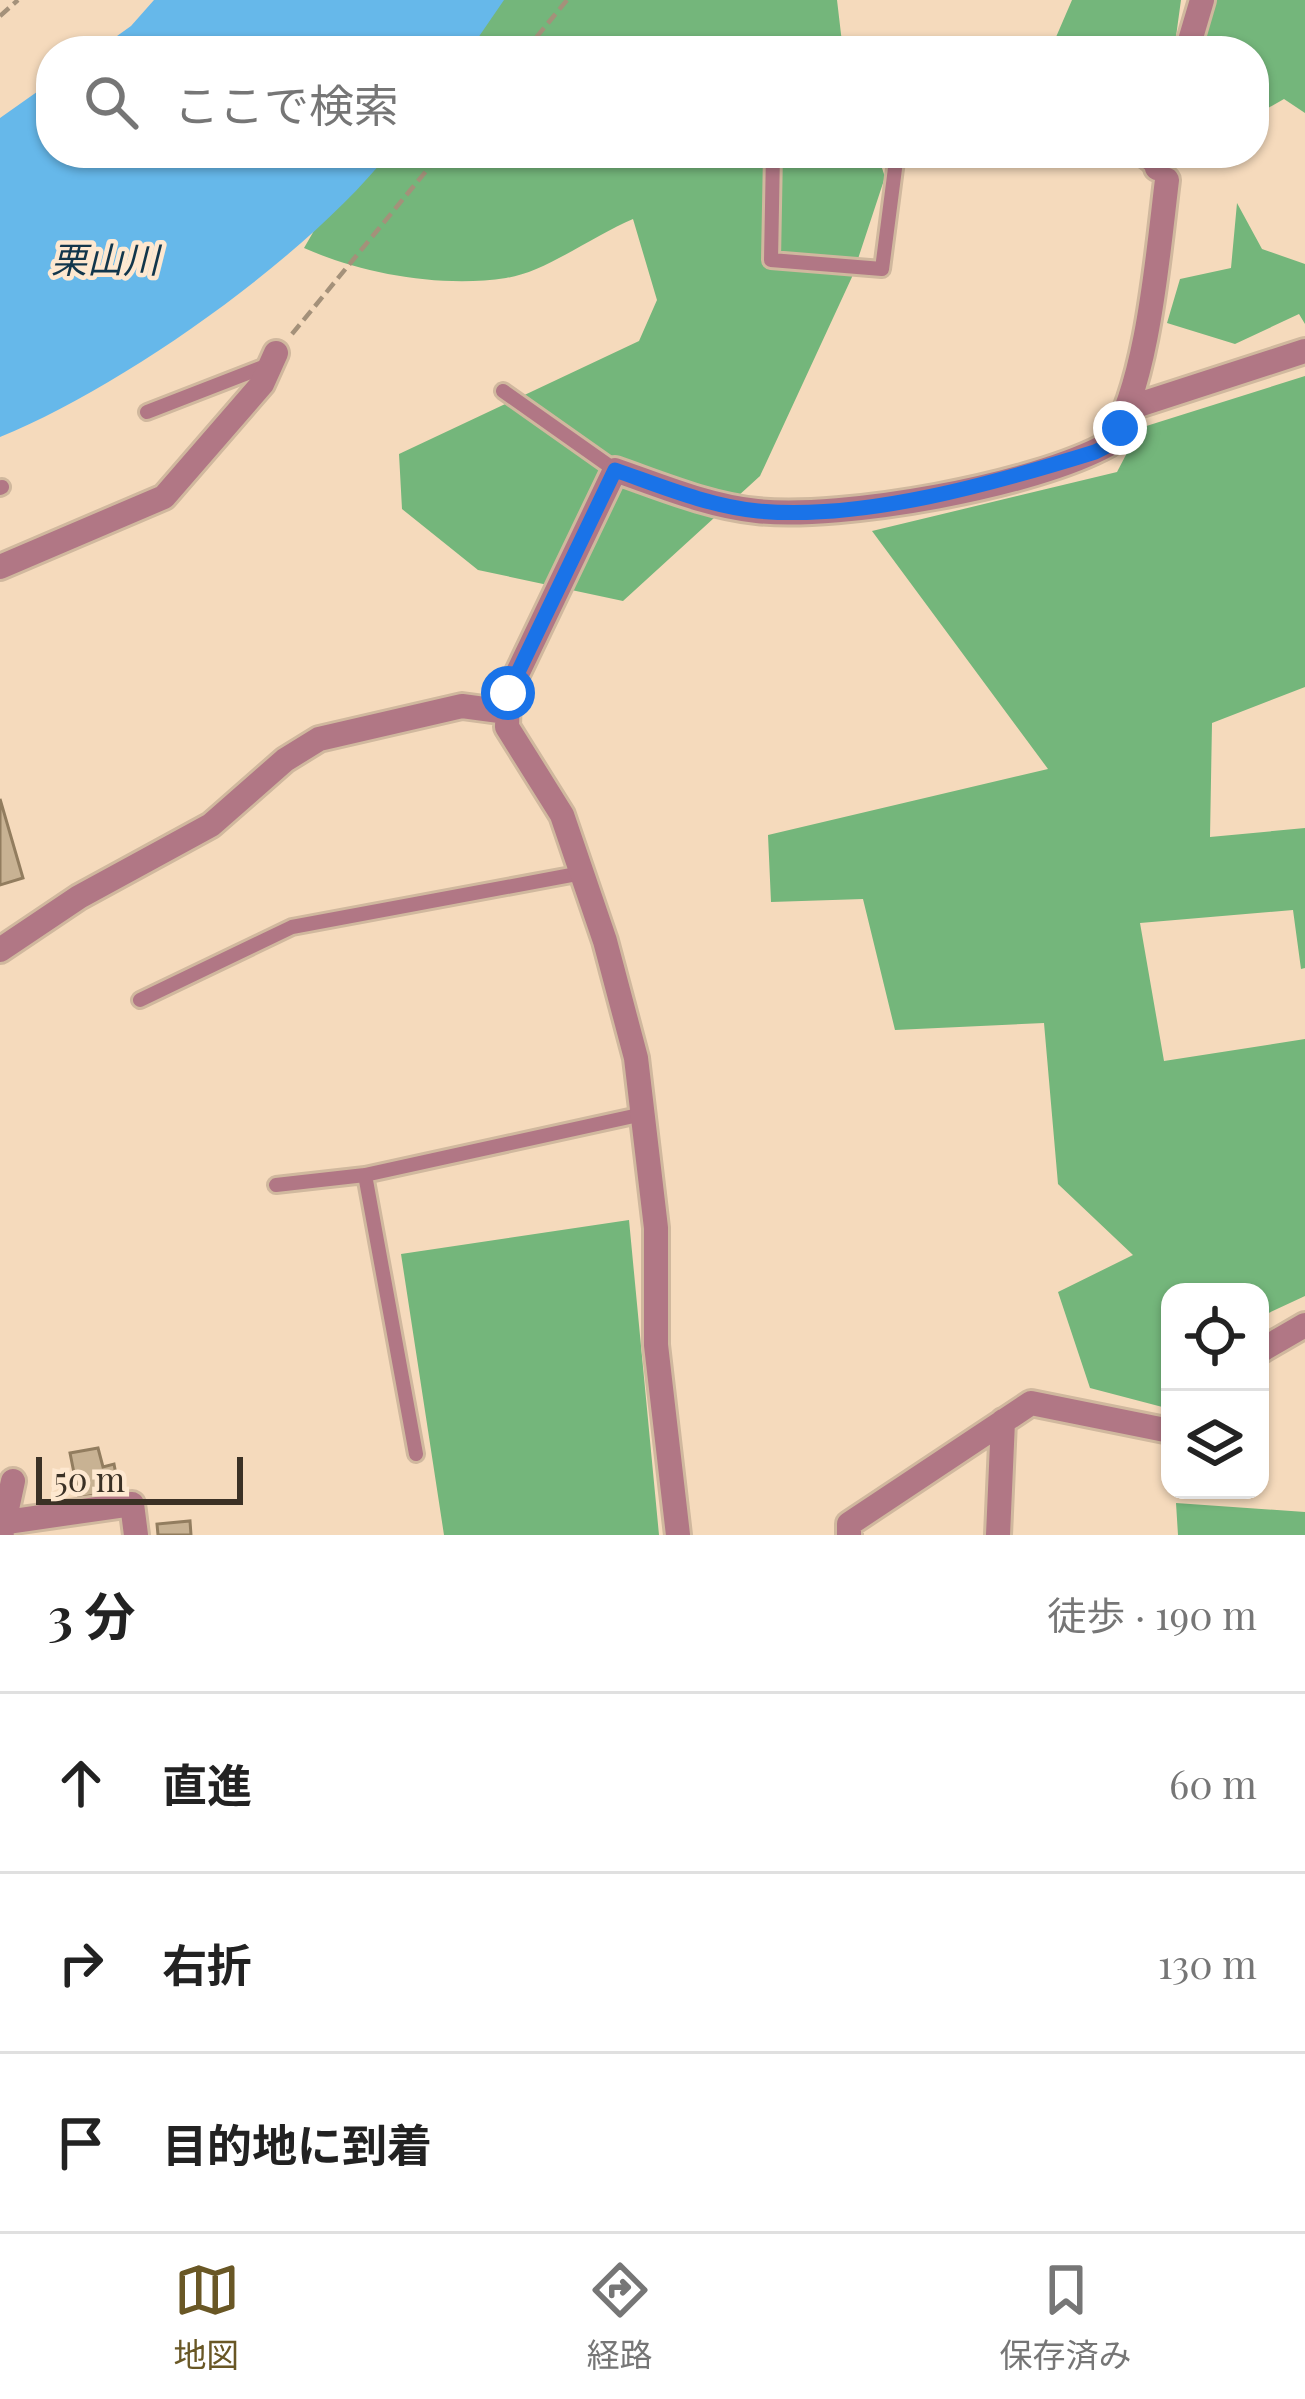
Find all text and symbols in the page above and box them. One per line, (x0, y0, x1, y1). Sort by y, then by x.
search box (36, 36, 1269, 168)
icon: search (78, 69, 144, 135)
text: ここで検索 (174, 73, 399, 133)
water label: 栗山川 (51, 234, 163, 282)
route end (1093, 401, 1147, 455)
route start (481, 666, 535, 720)
map controls (1161, 1283, 1269, 1499)
button: locate (1161, 1283, 1269, 1391)
button: layers (1161, 1391, 1269, 1499)
scale bar (36, 1451, 243, 1504)
text: 50 m (54, 1456, 125, 1500)
text: 3 分 (48, 1580, 135, 1648)
text: 徒歩 · 190 m (1047, 1588, 1257, 1640)
icon: ahead (48, 1750, 114, 1816)
text: 直進 (162, 1753, 252, 1813)
text: 60 m (1169, 1757, 1257, 1809)
icon: right (48, 1930, 114, 1996)
text: 右折 (162, 1933, 252, 1993)
text: 130 m (1158, 1937, 1257, 1989)
icon: arrive (48, 2110, 114, 2176)
text: 目的地に到着 (162, 2113, 432, 2173)
tab: 地図 (174, 2257, 240, 2377)
tab: 経路 (587, 2257, 653, 2377)
tab: 保存済み (1000, 2257, 1132, 2377)

